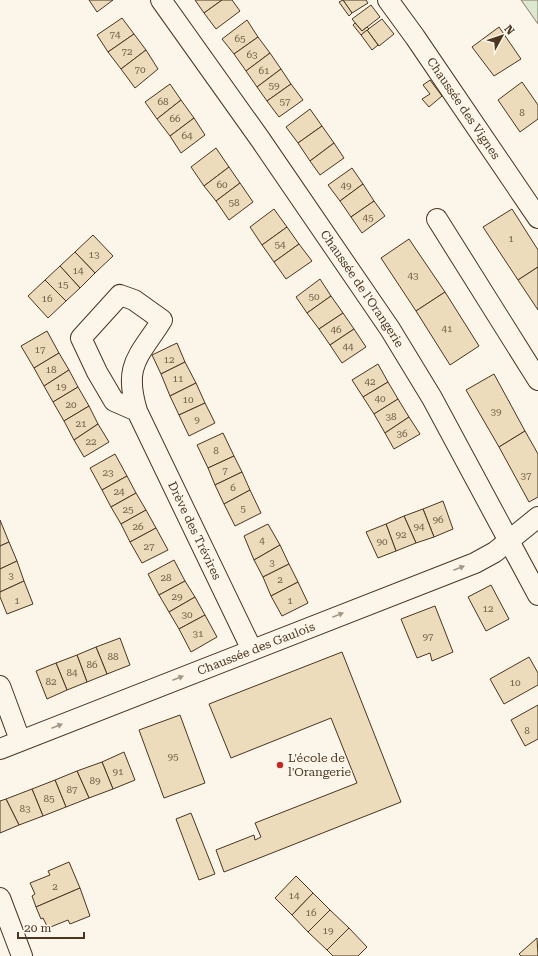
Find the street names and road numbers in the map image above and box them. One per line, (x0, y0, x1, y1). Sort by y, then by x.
street label: Chaussée des Vignes (424, 55, 503, 162)
street label: Chaussée de l'Orangerie (318, 228, 407, 350)
street label: Drève des Trévires (165, 479, 224, 582)
street label: Chaussée des Gaulois (195, 619, 317, 678)

